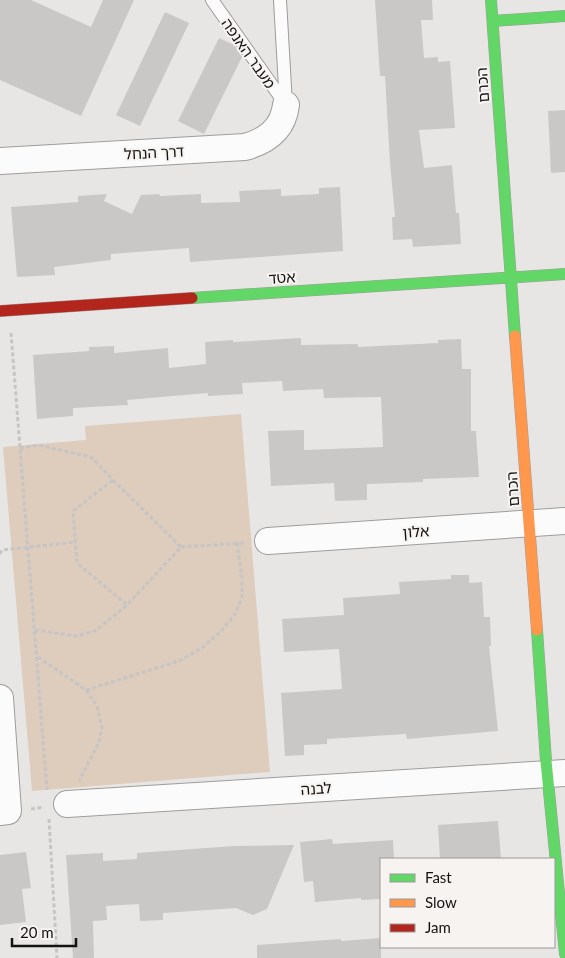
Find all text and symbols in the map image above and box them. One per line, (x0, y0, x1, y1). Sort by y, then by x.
street label: מעבר האנפה (218, 14, 280, 92)
street label: הכרם (472, 67, 492, 103)
street label: דרך הנחל (124, 141, 184, 163)
street label: אטד (268, 267, 296, 287)
street label: הכרם (502, 471, 522, 507)
street label: אלון (402, 521, 430, 541)
street label: לבנה (300, 778, 332, 798)
legend (380, 858, 555, 948)
text: Fast (425, 868, 452, 886)
text: Slow (425, 893, 457, 911)
scale bar (12, 916, 76, 948)
text: Jam (425, 918, 451, 936)
text: 20 m (20, 923, 54, 941)

